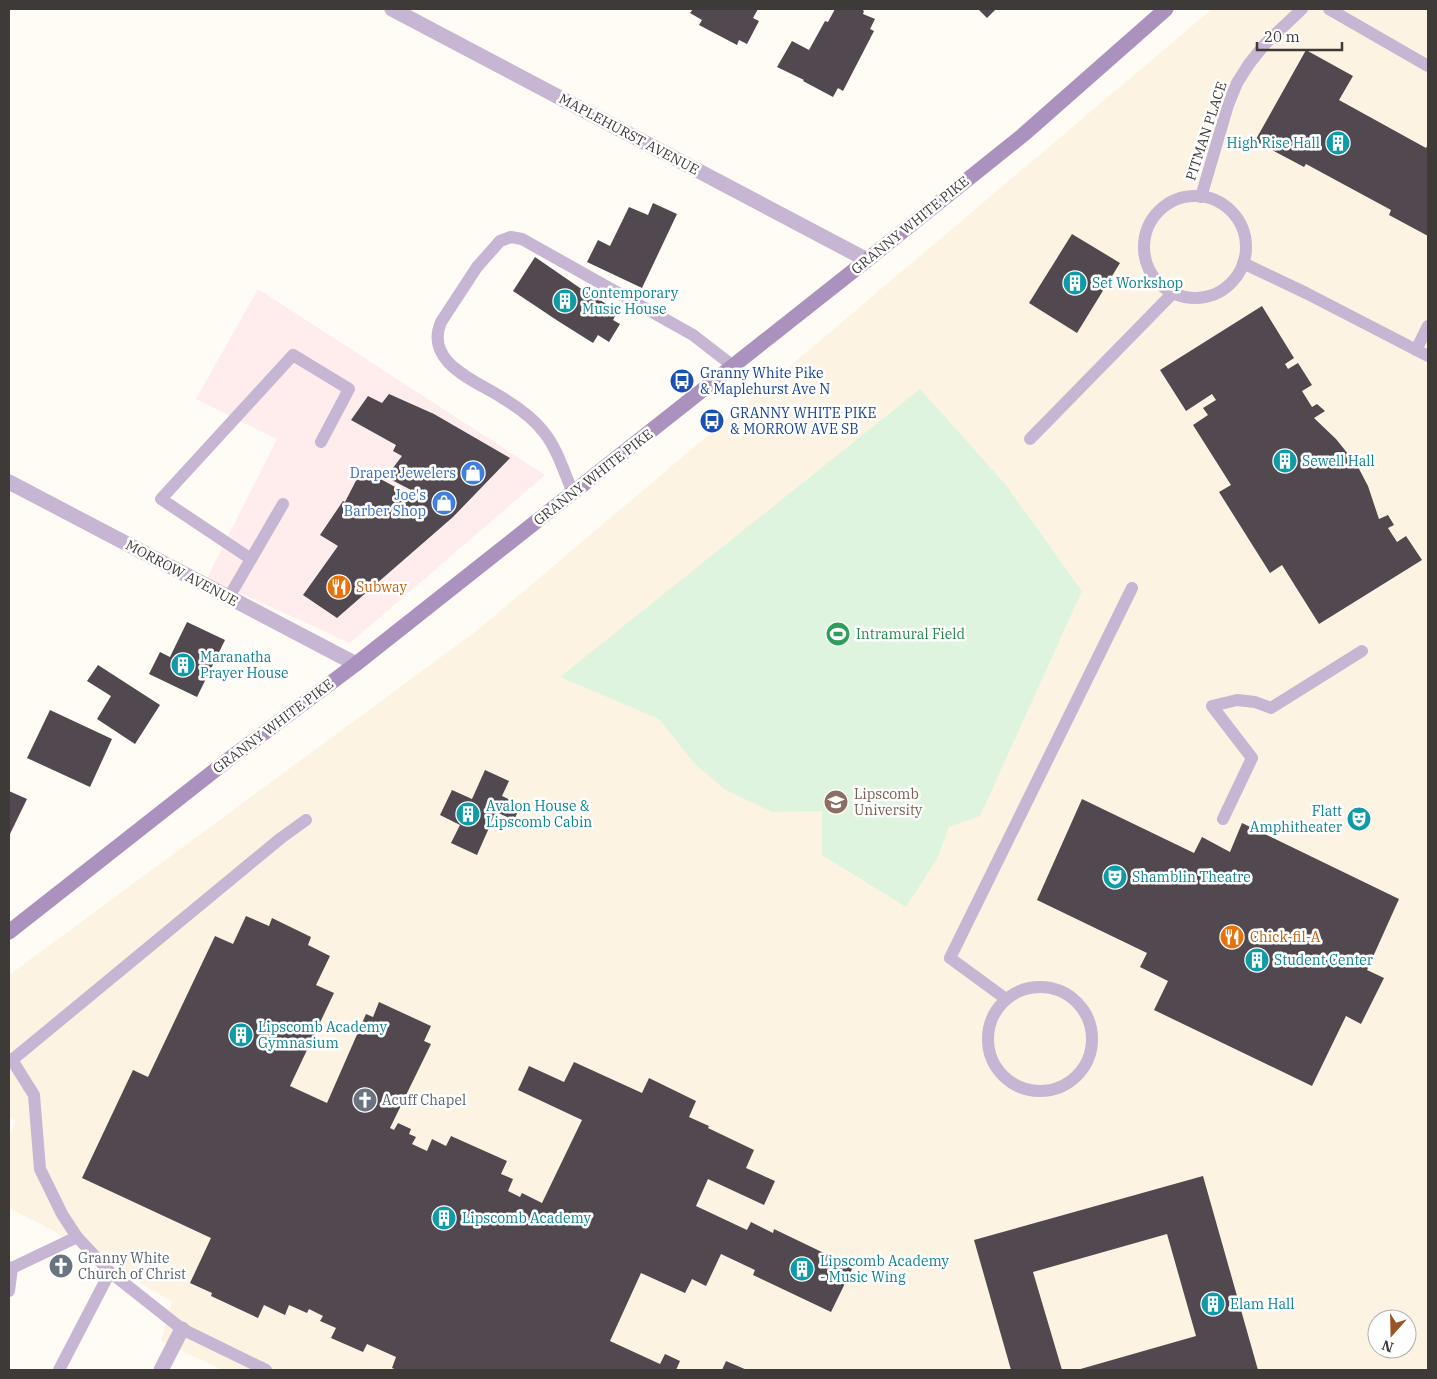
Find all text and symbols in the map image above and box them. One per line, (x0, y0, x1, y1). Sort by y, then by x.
scale bar (1257, 20, 1342, 52)
text: 20 m (1264, 27, 1300, 46)
street label: PITMAN PLACE (1181, 79, 1231, 183)
street label: MAPLEHURST AVENUE (556, 89, 702, 179)
building icon: High Rise Hall (1325, 130, 1351, 156)
place label: High Rise Hall (1227, 134, 1320, 152)
street label: GRANNY WHITE PIKE (847, 172, 973, 278)
building icon: Set Workshop (1062, 270, 1088, 296)
place label: Set Workshop (1092, 274, 1183, 292)
place label: Contemporary Music House (582, 284, 679, 318)
building icon: Contemporary Music House (552, 288, 578, 314)
place label: Granny White Pike & Maplehurst Ave N (700, 364, 830, 398)
bus stop icon: Granny White Pike & Maplehurst Ave N (669, 368, 695, 394)
place label: GRANNY WHITE PIKE & MORROW AVE SB (730, 404, 876, 438)
bus stop icon: GRANNY WHITE PIKE & MORROW AVE SB (699, 408, 725, 434)
street label: GRANNY WHITE PIKE (530, 425, 656, 529)
building icon: Sewell Hall (1272, 448, 1298, 474)
place label: Sewell Hall (1302, 452, 1375, 470)
shop icon: Draper Jewelers (460, 460, 486, 486)
place label: Draper Jewelers (350, 464, 456, 482)
place label: Joe's Barber Shop (344, 486, 426, 520)
shop icon: Joe's Barber Shop (431, 490, 457, 516)
street label: MORROW AVENUE (123, 536, 241, 610)
restaurant icon: Subway (326, 574, 352, 600)
place label: Subway (356, 578, 407, 596)
sports icon: Intramural Field (825, 621, 851, 647)
place label: Intramural Field (856, 625, 965, 643)
place label: Maranatha Prayer House (200, 648, 289, 682)
building icon: Maranatha Prayer House (170, 652, 196, 678)
street label: GRANNY WHITE PIKE (209, 675, 337, 777)
place label: Lipscomb University (854, 785, 923, 819)
school or university icon: Lipscomb University (823, 789, 849, 815)
place label: Avalon House & Lipscomb Cabin (486, 797, 592, 831)
building icon: Avalon House & Lipscomb Cabin (455, 801, 481, 827)
place label: Flatt Amphitheater (1250, 802, 1343, 836)
theatre icon: Flatt Amphitheater (1346, 806, 1372, 832)
theatre icon: Shamblin Theatre (1102, 864, 1128, 890)
place label: Shamblin Theatre (1132, 868, 1251, 886)
restaurant icon: Chick-fil-A (1219, 924, 1245, 950)
place label: Chick-fil-A (1250, 928, 1321, 946)
building icon: Student Center (1244, 947, 1270, 973)
place label: Student Center (1274, 951, 1374, 969)
place label: Lipscomb Academy Gymnasium (258, 1018, 388, 1052)
building icon: Lipscomb Academy Gymnasium (228, 1022, 254, 1048)
church icon: Acuff Chapel (352, 1087, 378, 1113)
place label: Acuff Chapel (382, 1091, 466, 1109)
building icon: Lipscomb Academy (431, 1205, 457, 1231)
place label: Lipscomb Academy (462, 1209, 592, 1227)
place label: Granny White Church of Christ (78, 1249, 186, 1283)
place label: Lipscomb Academy - Music Wing (820, 1252, 950, 1286)
church icon: Granny White Church of Christ (48, 1253, 74, 1279)
building icon: Lipscomb Academy - Music Wing (789, 1256, 815, 1282)
building icon: Elam Hall (1200, 1291, 1226, 1317)
place label: Elam Hall (1230, 1295, 1294, 1313)
north arrow (1367, 1309, 1417, 1359)
text: N (1379, 1336, 1396, 1357)

